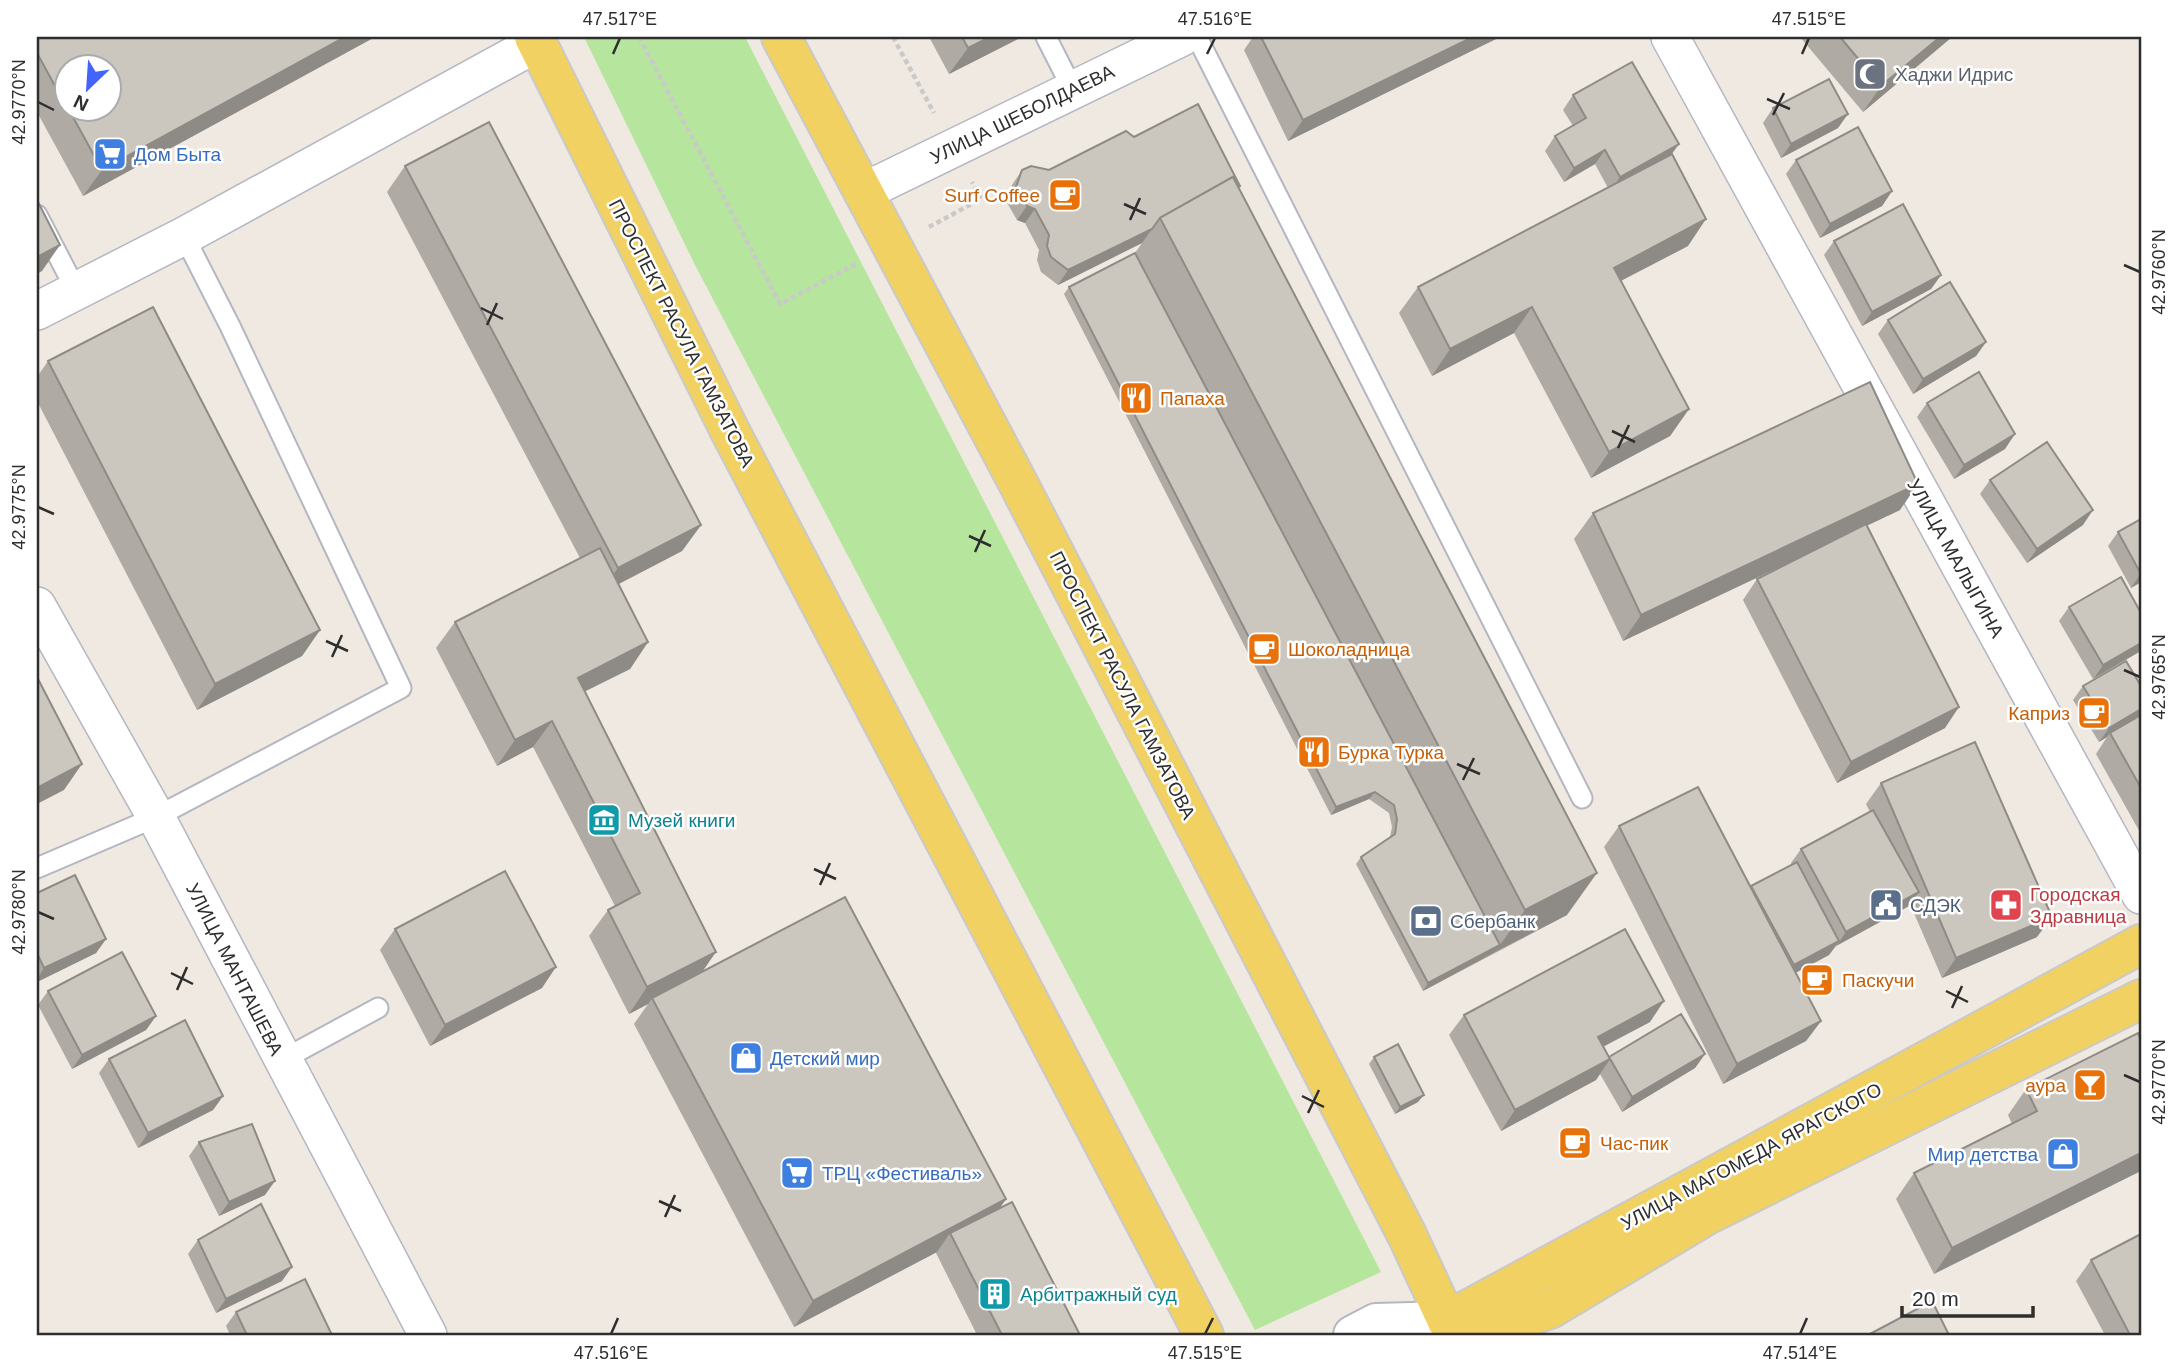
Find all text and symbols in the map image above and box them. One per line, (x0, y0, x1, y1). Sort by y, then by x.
text: 47.517°E (583, 9, 657, 29)
text: 47.516°E (1178, 9, 1252, 29)
text: 47.515°E (1772, 9, 1846, 29)
north arrow (52, 52, 122, 122)
mosque icon: Хаджи Идрис (1851, 55, 1889, 93)
text: 42.9770°N (9, 59, 29, 145)
street label: УЛИЦА ШЕБОЛДАЕВА (927, 61, 1118, 168)
place label: Хаджи Идрис (1895, 64, 2013, 85)
text: N (70, 91, 92, 115)
supermarket icon: Дом Быта (91, 135, 129, 173)
place label: Дом Быта (134, 144, 222, 165)
cafe icon: Surf Coffee (1046, 176, 1084, 214)
place label: Surf Coffee (944, 185, 1040, 206)
street label: ПРОСПЕКТ РАСУЛА ГАМЗАТОВА (605, 196, 759, 471)
text: 42.9760°N (2149, 229, 2169, 315)
restaurant icon: Папаха (1117, 379, 1155, 417)
place label: Папаха (1160, 388, 1225, 409)
text: 42.9775°N (9, 464, 29, 550)
street label: УЛИЦА МАЛЫГИНА (1903, 475, 2008, 642)
street label: ПРОСПЕКТ РАСУЛА ГАМЗАТОВА (1046, 548, 1200, 823)
cafe icon: Шоколадница (1245, 630, 1283, 668)
text: 42.9765°N (2149, 634, 2169, 720)
place label: Шоколадница (1288, 639, 1410, 660)
cafe icon: Каприз (2075, 694, 2113, 732)
place label: Каприз (2008, 703, 2070, 724)
restaurant icon: Бурка Турка (1295, 733, 1333, 771)
place label: Бурка Турка (1338, 742, 1445, 763)
museum icon: Музей книги (585, 801, 623, 839)
place label: Музей книги (628, 810, 735, 831)
text: 42.9780°N (9, 869, 29, 955)
street label: УЛИЦА МАНТАШЕВА (182, 880, 287, 1059)
place label: Городская Здравница (2030, 884, 2127, 927)
public building icon: СДЭК (1867, 886, 1905, 924)
pharmacy icon: Городская Здравница (1987, 886, 2025, 924)
place label: СДЭК (1910, 895, 1961, 916)
bank icon: Сбербанк (1407, 902, 1445, 940)
place label: Сбербанк (1450, 911, 1536, 932)
cafe icon: Паскучи (1798, 961, 1836, 999)
place label: Паскучи (1842, 970, 1914, 991)
shop icon: Детский мир (727, 1039, 765, 1077)
text: 42.9770°N (2149, 1039, 2169, 1125)
place label: Детский мир (770, 1048, 880, 1069)
bar icon: аура (2071, 1066, 2109, 1104)
place label: аура (2025, 1075, 2066, 1096)
street label: УЛИЦА МАГОМЕДА ЯРАГСКОГО (1617, 1079, 1885, 1234)
cafe icon: Час-пик (1556, 1124, 1594, 1162)
place label: Час-пик (1600, 1133, 1669, 1154)
shop icon: Мир детства (2044, 1135, 2082, 1173)
place label: Мир детства (1928, 1144, 2038, 1165)
supermarket icon: ТРЦ «Фестиваль» (778, 1154, 816, 1192)
place label: ТРЦ «Фестиваль» (822, 1163, 982, 1184)
scale bar (1902, 1274, 2033, 1318)
building icon: Арбитражный суд (976, 1275, 1014, 1313)
place label: Арбитражный суд (1020, 1284, 1177, 1305)
text: 20 m (1912, 1287, 1959, 1310)
text: 47.516°E (574, 1343, 648, 1363)
text: 47.515°E (1168, 1343, 1242, 1363)
text: 47.514°E (1763, 1343, 1837, 1363)

